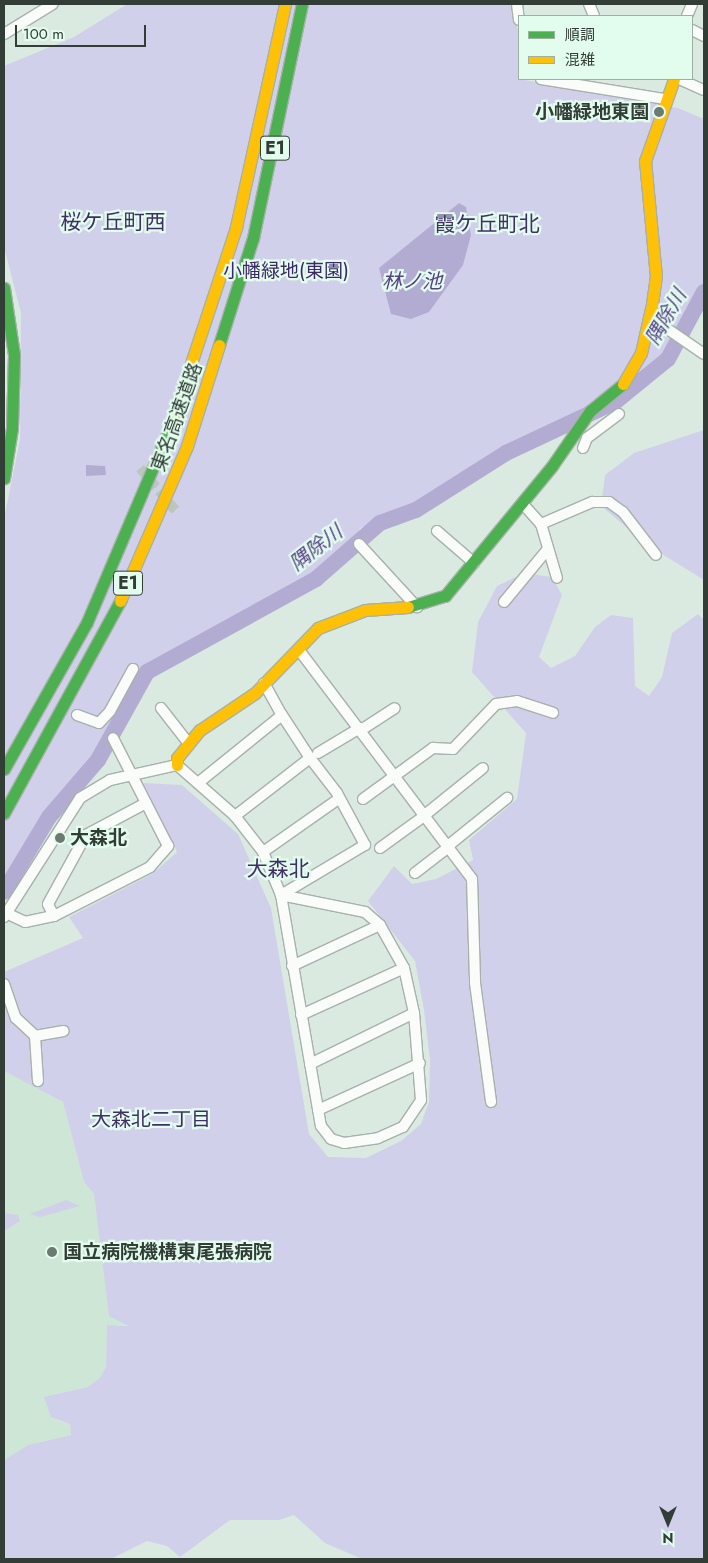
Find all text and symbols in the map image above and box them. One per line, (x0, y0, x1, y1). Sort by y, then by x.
scale bar (18, 15, 149, 47)
legend (518, 15, 693, 80)
text: 100 m (23, 23, 64, 45)
text: 順調 (565, 24, 595, 46)
text: 混雑 (565, 49, 595, 71)
place label: 小幡緑地東園 (535, 101, 649, 123)
marker: 小幡緑地東園 (653, 106, 665, 118)
road number: E1 (259, 132, 291, 164)
district label: 桜ケ丘町西 (61, 209, 165, 235)
district label: 霞ケ丘町北 (435, 211, 539, 237)
park label: 小幡緑地(東園) (223, 260, 349, 282)
water label: 林ノ池 (382, 269, 442, 293)
water label: 隅除川 (641, 285, 691, 349)
street label: 東名高速道路 (147, 360, 207, 474)
water label: 隅除川 (285, 520, 347, 576)
road number: E1 (112, 568, 144, 598)
place label: 大森北 (70, 827, 127, 849)
marker: 大森北 (54, 832, 66, 844)
district label: 大森北 (247, 856, 309, 882)
district label: 大森北二丁目 (91, 1107, 211, 1131)
place label: 国立病院機構東尾張病院 (63, 1241, 272, 1263)
marker: 国立病院機構東尾張病院 (45, 1245, 59, 1259)
north arrow (643, 1498, 693, 1548)
text: N (662, 1528, 674, 1548)

